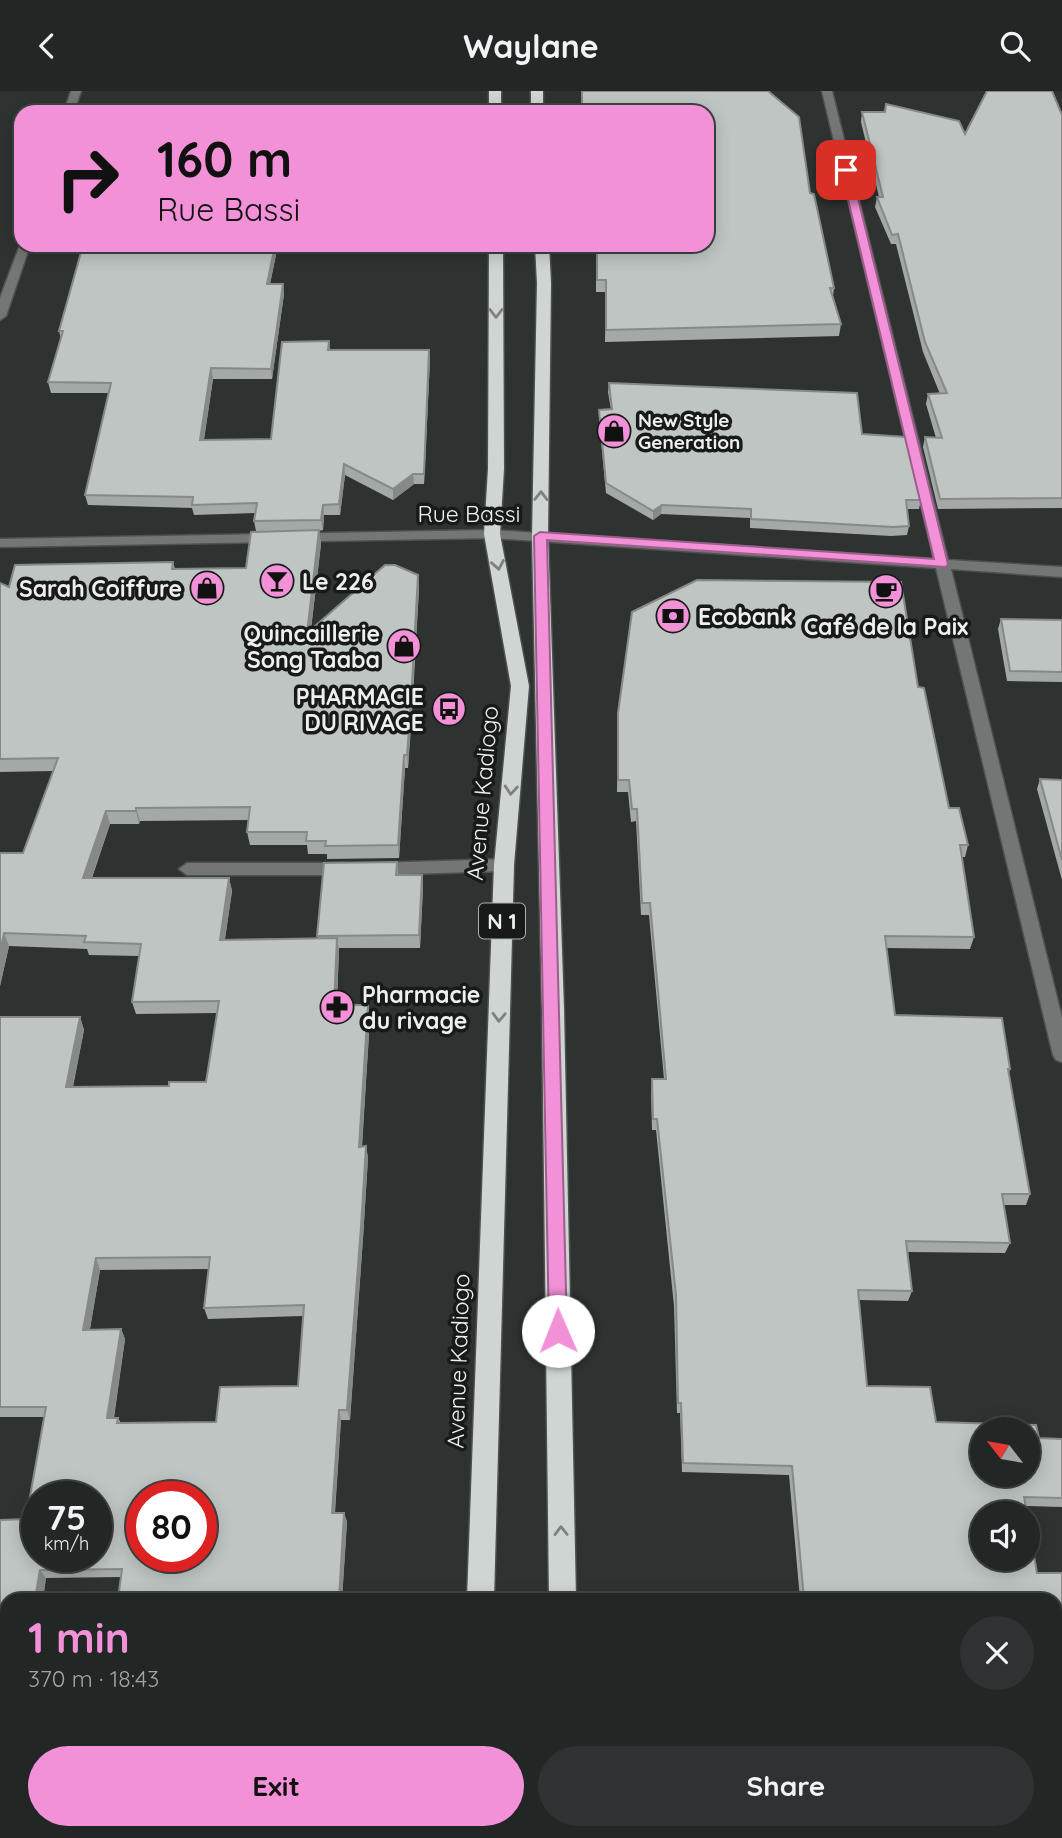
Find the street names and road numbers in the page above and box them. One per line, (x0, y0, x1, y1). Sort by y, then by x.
street label: Rue Bassi (418, 499, 520, 528)
street label: Avenue Kadiogo (460, 705, 504, 881)
road number: N 1 (479, 903, 525, 939)
street label: Avenue Kadiogo (440, 1273, 476, 1449)

